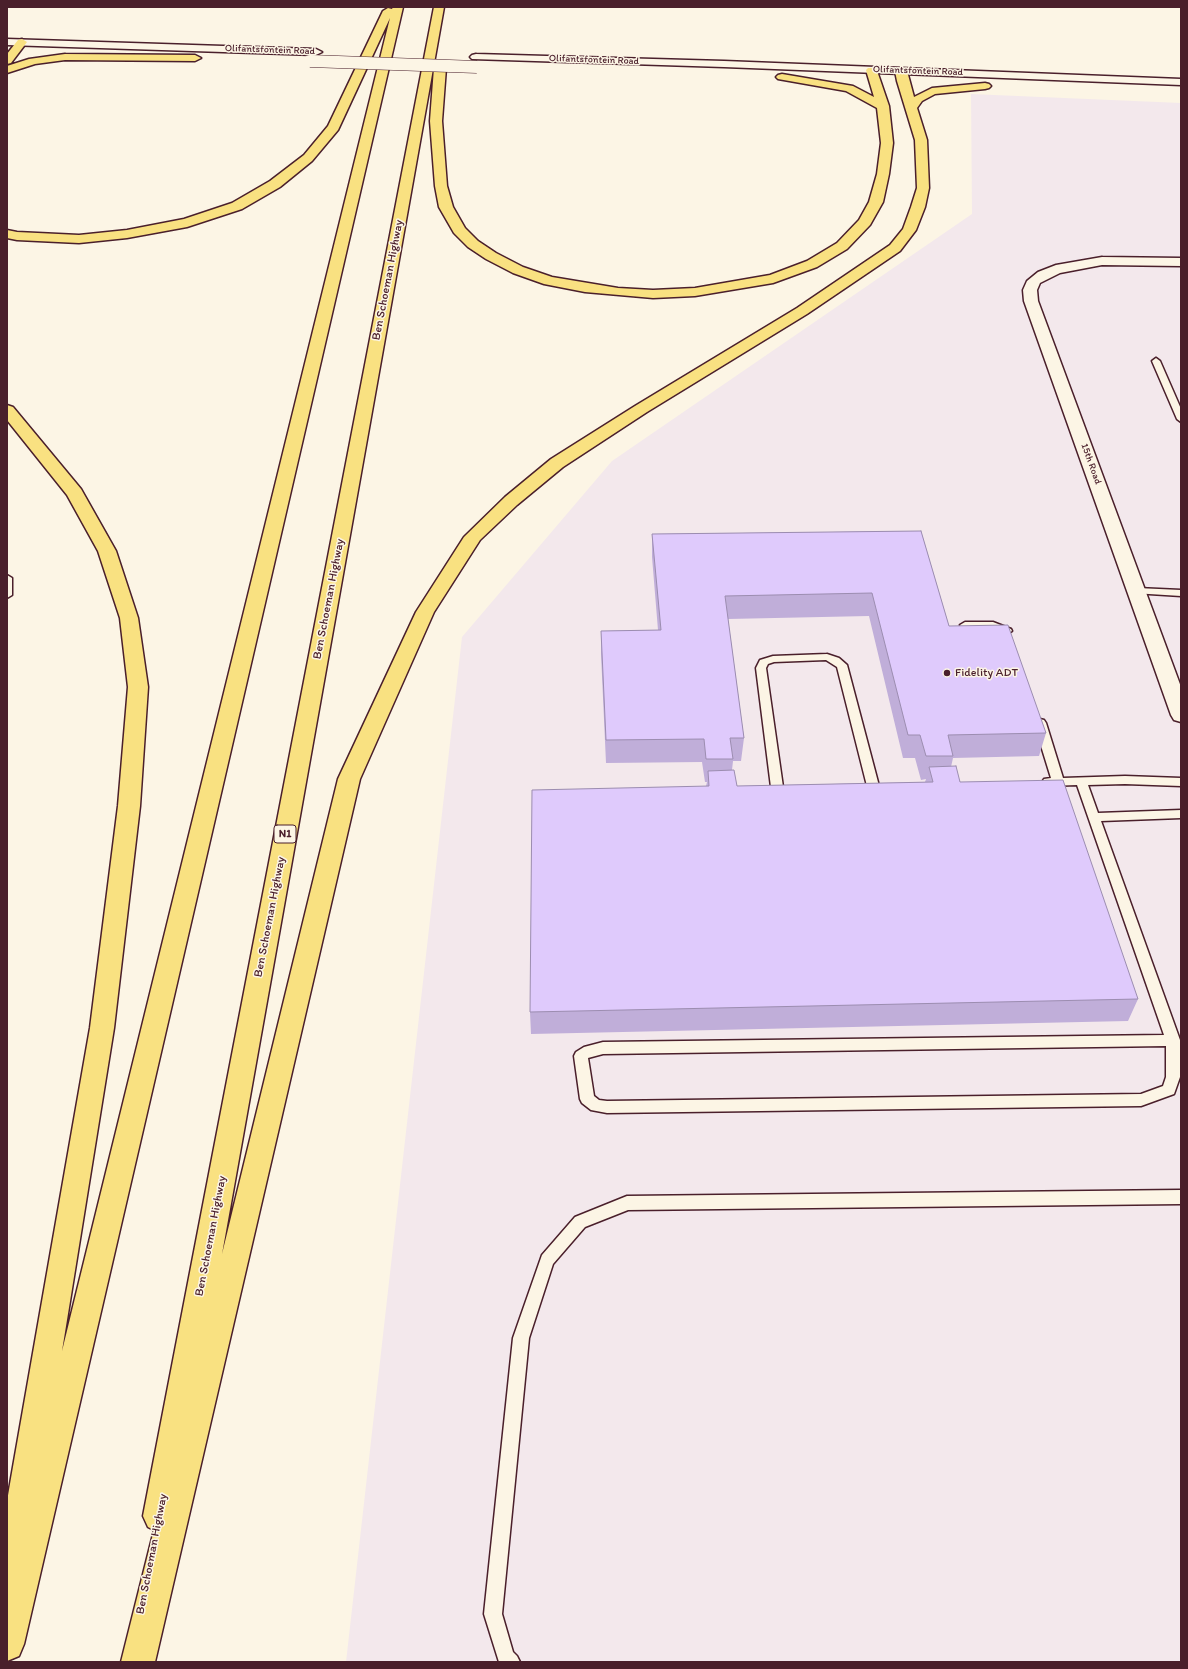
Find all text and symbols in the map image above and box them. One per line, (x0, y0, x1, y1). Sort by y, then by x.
street label: Olifantsfontein Road (225, 42, 315, 58)
street label: Olifantsfontein Road (549, 52, 639, 68)
street label: Olifantsfontein Road (873, 63, 963, 79)
street label: Ben Schoeman Highway (369, 219, 407, 341)
street label: 15th Road (1078, 442, 1104, 486)
street label: Ben Schoeman Highway (310, 538, 348, 660)
place label: Fidelity ADT (955, 666, 1018, 680)
marker: Fidelity ADT (942, 668, 952, 678)
road number: N1 (274, 825, 296, 843)
street label: Ben Schoeman Highway (251, 856, 289, 978)
street label: Ben Schoeman Highway (192, 1175, 230, 1297)
street label: Ben Schoeman Highway (133, 1493, 171, 1615)

